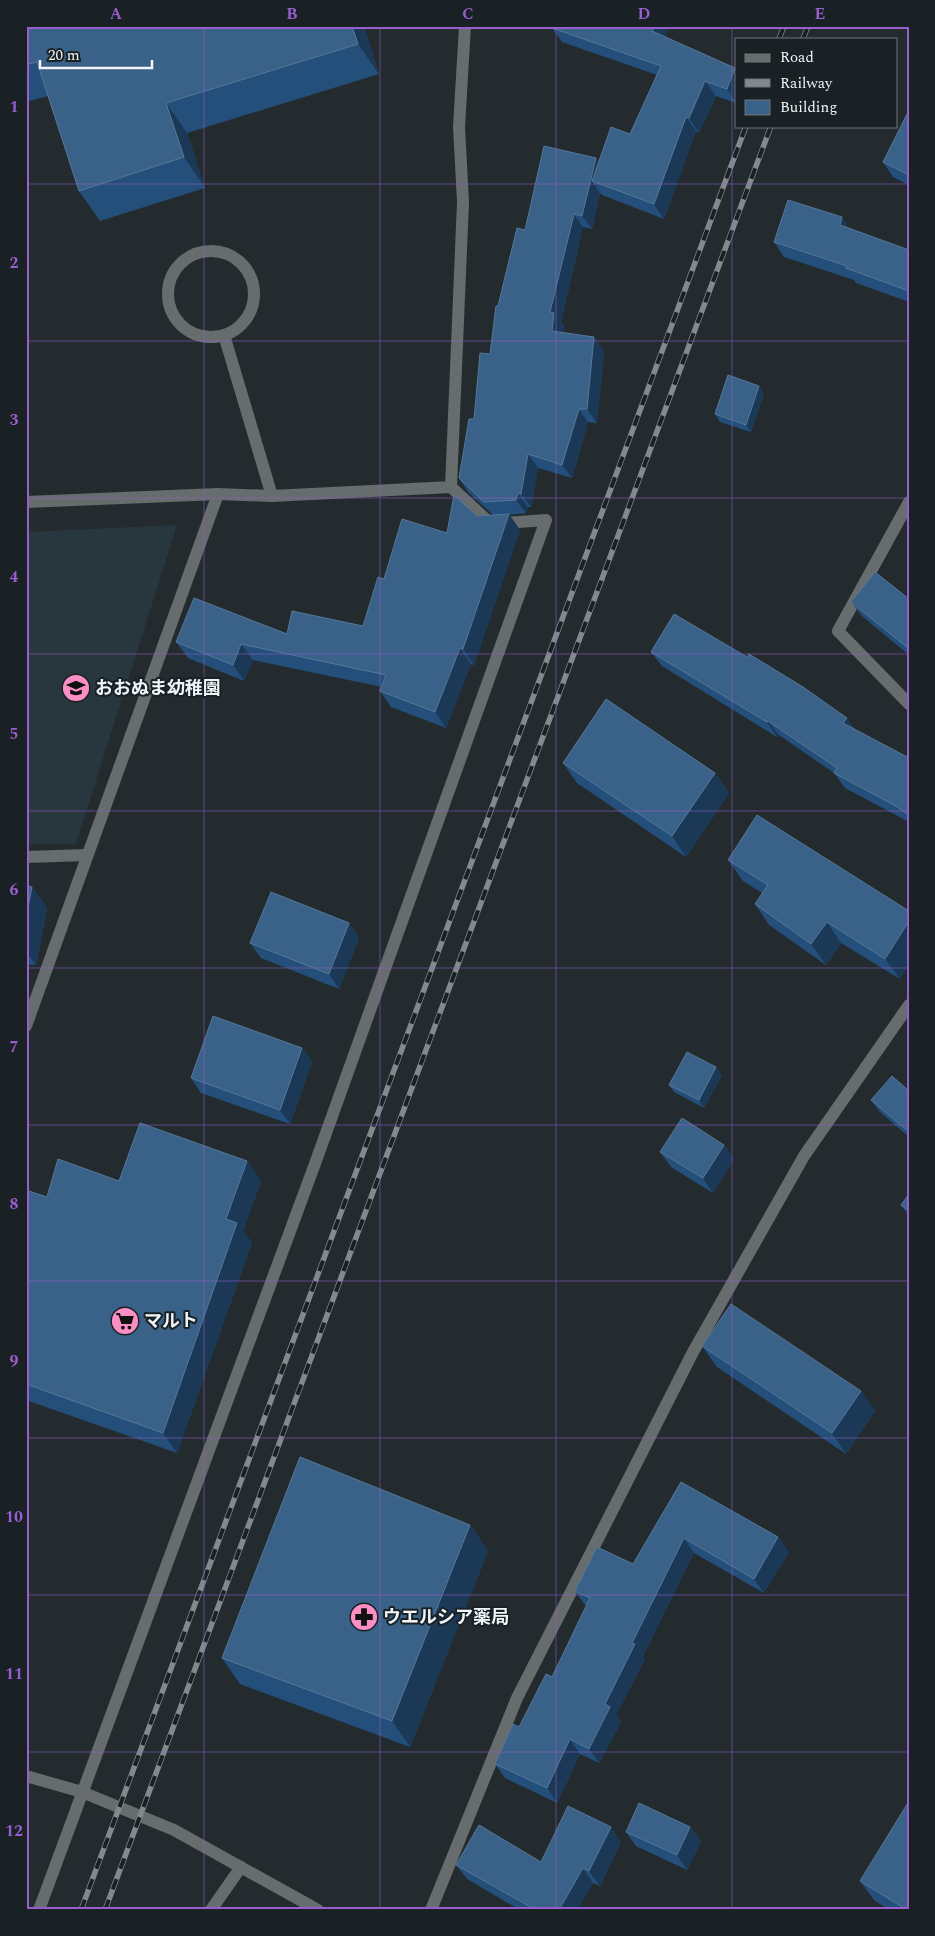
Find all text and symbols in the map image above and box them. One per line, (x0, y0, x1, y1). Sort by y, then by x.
text: A (110, 2, 123, 26)
text: B (286, 2, 298, 26)
text: C (462, 2, 474, 26)
text: D (638, 2, 651, 26)
text: E (815, 2, 825, 26)
scale bar (40, 38, 152, 70)
legend (735, 38, 898, 128)
text: 20 m (48, 44, 80, 67)
text: Road (780, 46, 814, 69)
text: Railway (780, 72, 833, 95)
text: 1 (10, 95, 18, 119)
text: Building (780, 96, 837, 119)
text: 2 (10, 251, 19, 275)
text: 3 (10, 408, 19, 432)
text: 4 (10, 565, 19, 589)
school or university icon: おおぬま幼稚園 (61, 673, 91, 703)
place label: おおぬま幼稚園 (95, 675, 221, 702)
text: 5 (10, 722, 18, 746)
text: 6 (10, 878, 19, 902)
text: 7 (10, 1035, 19, 1059)
text: 8 (10, 1192, 19, 1216)
supermarket icon: マルト (110, 1306, 140, 1336)
place label: マルト (144, 1308, 198, 1335)
text: 9 (10, 1349, 19, 1373)
text: 10 (5, 1505, 23, 1529)
pharmacy icon: ウエルシア薬局 (349, 1602, 379, 1632)
place label: ウエルシア薬局 (383, 1604, 509, 1631)
text: 11 (5, 1662, 23, 1686)
text: 12 (5, 1819, 23, 1843)

